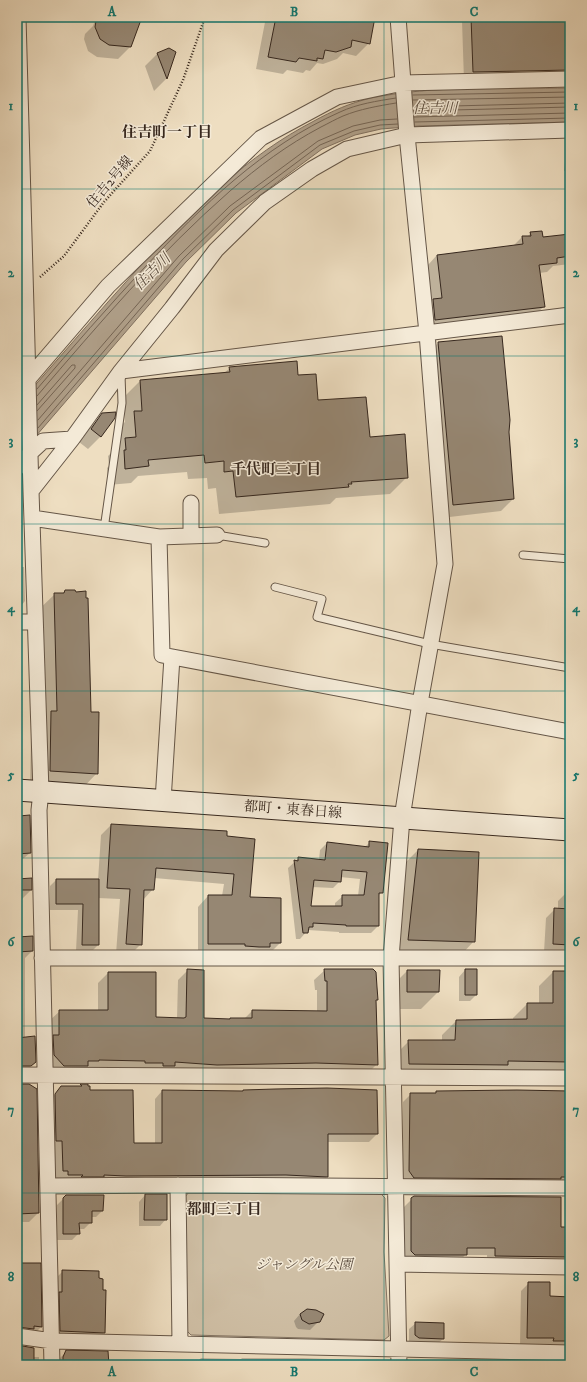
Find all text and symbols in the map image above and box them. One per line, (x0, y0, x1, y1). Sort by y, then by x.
text: A (107, 4, 117, 20)
text: B (290, 4, 298, 20)
text: C (470, 4, 479, 20)
text: 1 (9, 98, 14, 114)
text: 1 (574, 98, 579, 114)
water label: 住吉川 (412, 99, 459, 118)
district label: 住吉町一丁目 (122, 123, 212, 142)
street label: 住吉2号線 (83, 152, 137, 212)
water label: 住吉川 (129, 248, 176, 295)
text: 2 (8, 265, 15, 281)
text: 2 (573, 265, 580, 281)
text: 3 (9, 433, 14, 449)
text: 3 (574, 433, 579, 449)
district label: 千代町三丁目 (231, 460, 321, 479)
text: 4 (6, 600, 15, 617)
text: 4 (571, 600, 580, 617)
text: 5 (7, 767, 15, 783)
text: 5 (572, 767, 580, 783)
street label: 都町・東春日線 (243, 798, 343, 822)
text: 6 (8, 934, 16, 950)
text: 6 (573, 934, 581, 950)
text: 7 (8, 1102, 15, 1118)
text: 7 (573, 1102, 580, 1118)
district label: 都町三丁目 (186, 1200, 262, 1219)
park label: ジャングル公園 (255, 1256, 355, 1274)
text: 8 (8, 1269, 15, 1285)
text: 8 (573, 1269, 580, 1285)
text: A (107, 1364, 117, 1380)
text: B (290, 1364, 298, 1380)
text: C (470, 1364, 479, 1380)

